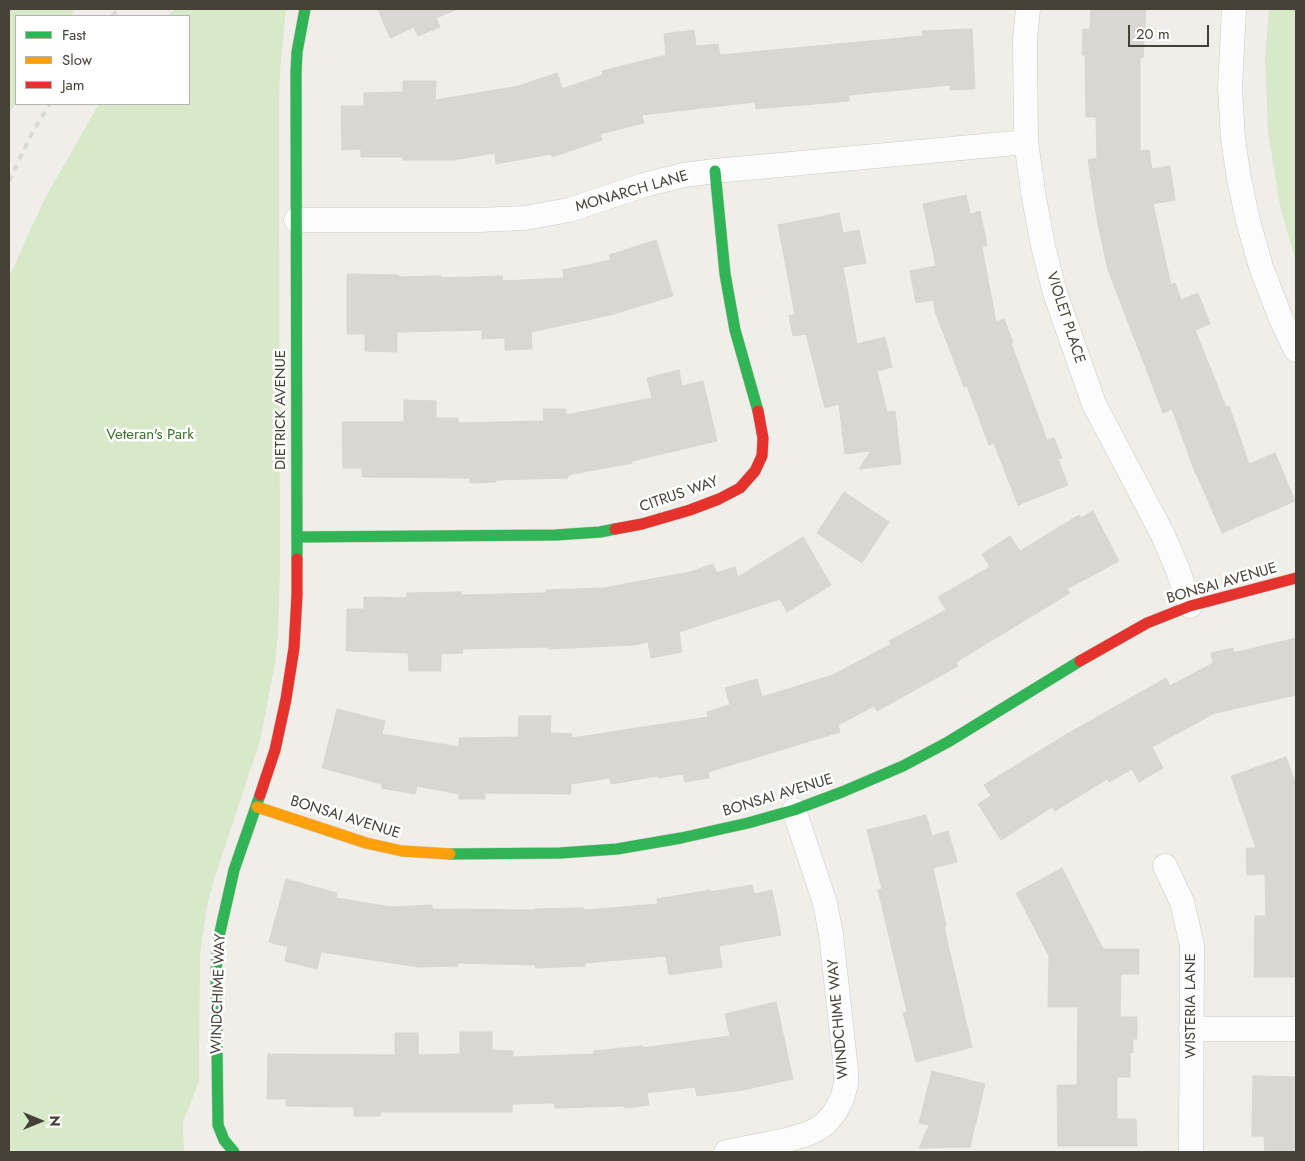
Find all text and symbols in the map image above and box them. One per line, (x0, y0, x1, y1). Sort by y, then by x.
legend (15, 15, 190, 105)
scale bar (1130, 15, 1211, 47)
text: 20 m (1136, 23, 1170, 45)
text: Fast (62, 24, 86, 46)
text: Slow (62, 49, 92, 71)
text: Jam (62, 74, 85, 96)
street label: MONARCH LANE (574, 167, 690, 217)
street label: VIOLET PLACE (1042, 270, 1088, 366)
street label: DIETRICK AVENUE (272, 350, 290, 470)
park label: Veteran's Park (106, 426, 194, 444)
street label: CITRUS WAY (637, 473, 721, 517)
street label: BONSAI AVENUE (1165, 560, 1279, 608)
street label: BONSAI AVENUE (721, 771, 835, 821)
street label: BONSAI AVENUE (288, 793, 402, 843)
street label: WINDCHIME WAY (208, 933, 230, 1055)
street label: WISTERIA LANE (1182, 953, 1200, 1059)
street label: WINDCHIME WAY (825, 958, 853, 1080)
north arrow (15, 1096, 65, 1146)
text: N (45, 1115, 65, 1127)

